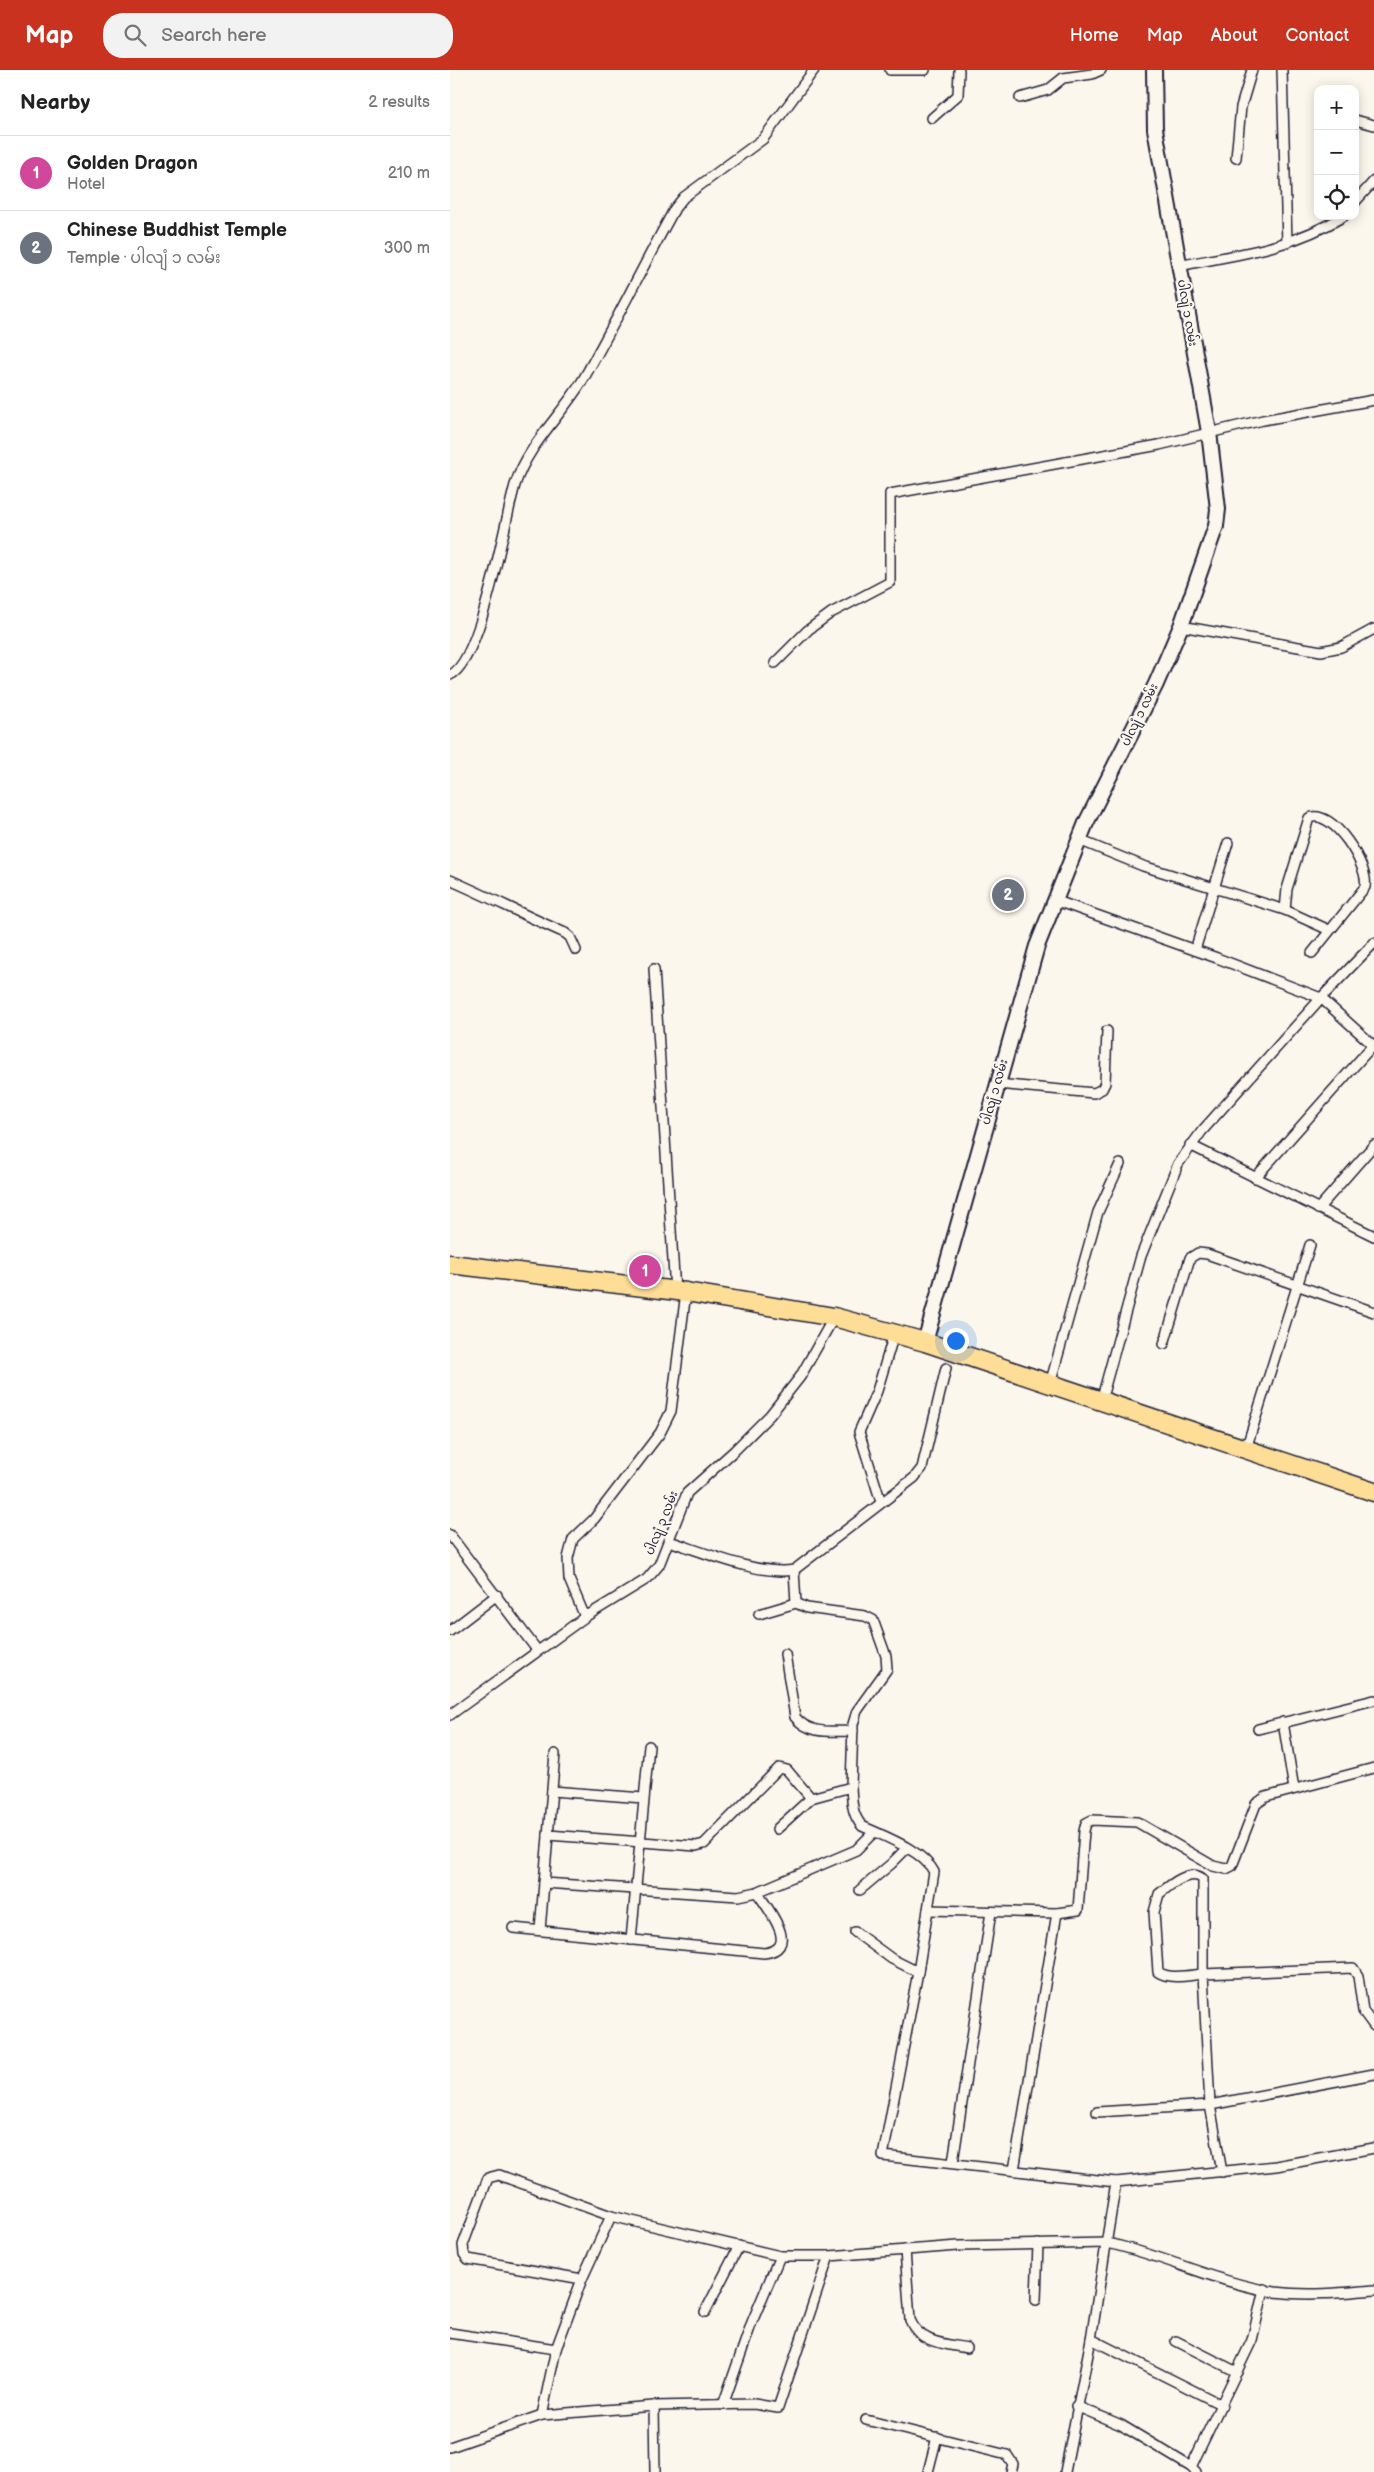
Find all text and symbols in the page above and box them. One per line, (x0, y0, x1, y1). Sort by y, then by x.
search box (103, 13, 453, 58)
text: Map (25, 21, 73, 50)
icon: search (121, 21, 149, 49)
text: Search here (161, 24, 267, 47)
text: Home (1070, 25, 1119, 46)
text: Map (1147, 25, 1183, 46)
text: About (1211, 25, 1258, 46)
text: Contact (1286, 25, 1349, 46)
map controls (1314, 85, 1359, 220)
button: + (1314, 85, 1359, 130)
text: Nearby (20, 90, 90, 115)
text: 2 results (368, 93, 430, 112)
button: − (1314, 130, 1359, 175)
text: Golden Dragon (67, 152, 198, 175)
text: 1 (33, 164, 39, 183)
text: 210 m (388, 164, 430, 183)
text: Hotel (67, 175, 105, 194)
button: locate (1314, 175, 1359, 220)
text: Chinese Buddhist Temple (67, 219, 287, 242)
text: 2 (31, 239, 41, 258)
text: 300 m (384, 239, 430, 258)
text: Temple · ပါလျံ ၁ လမ်း (67, 249, 221, 268)
street label: ပါလျံ ၁ လမ်း (1172, 278, 1202, 348)
street label: ပါလျံ ၁ လမ်း (1117, 680, 1163, 750)
pin: 2 (992, 876, 1024, 914)
street label: ပါလျံ ၁ လမ်း (977, 1057, 1013, 1127)
pin: 1 (629, 1252, 661, 1290)
your location (943, 1328, 969, 1354)
street label: ပါလျံ ၃ လမ်း (641, 1488, 683, 1558)

